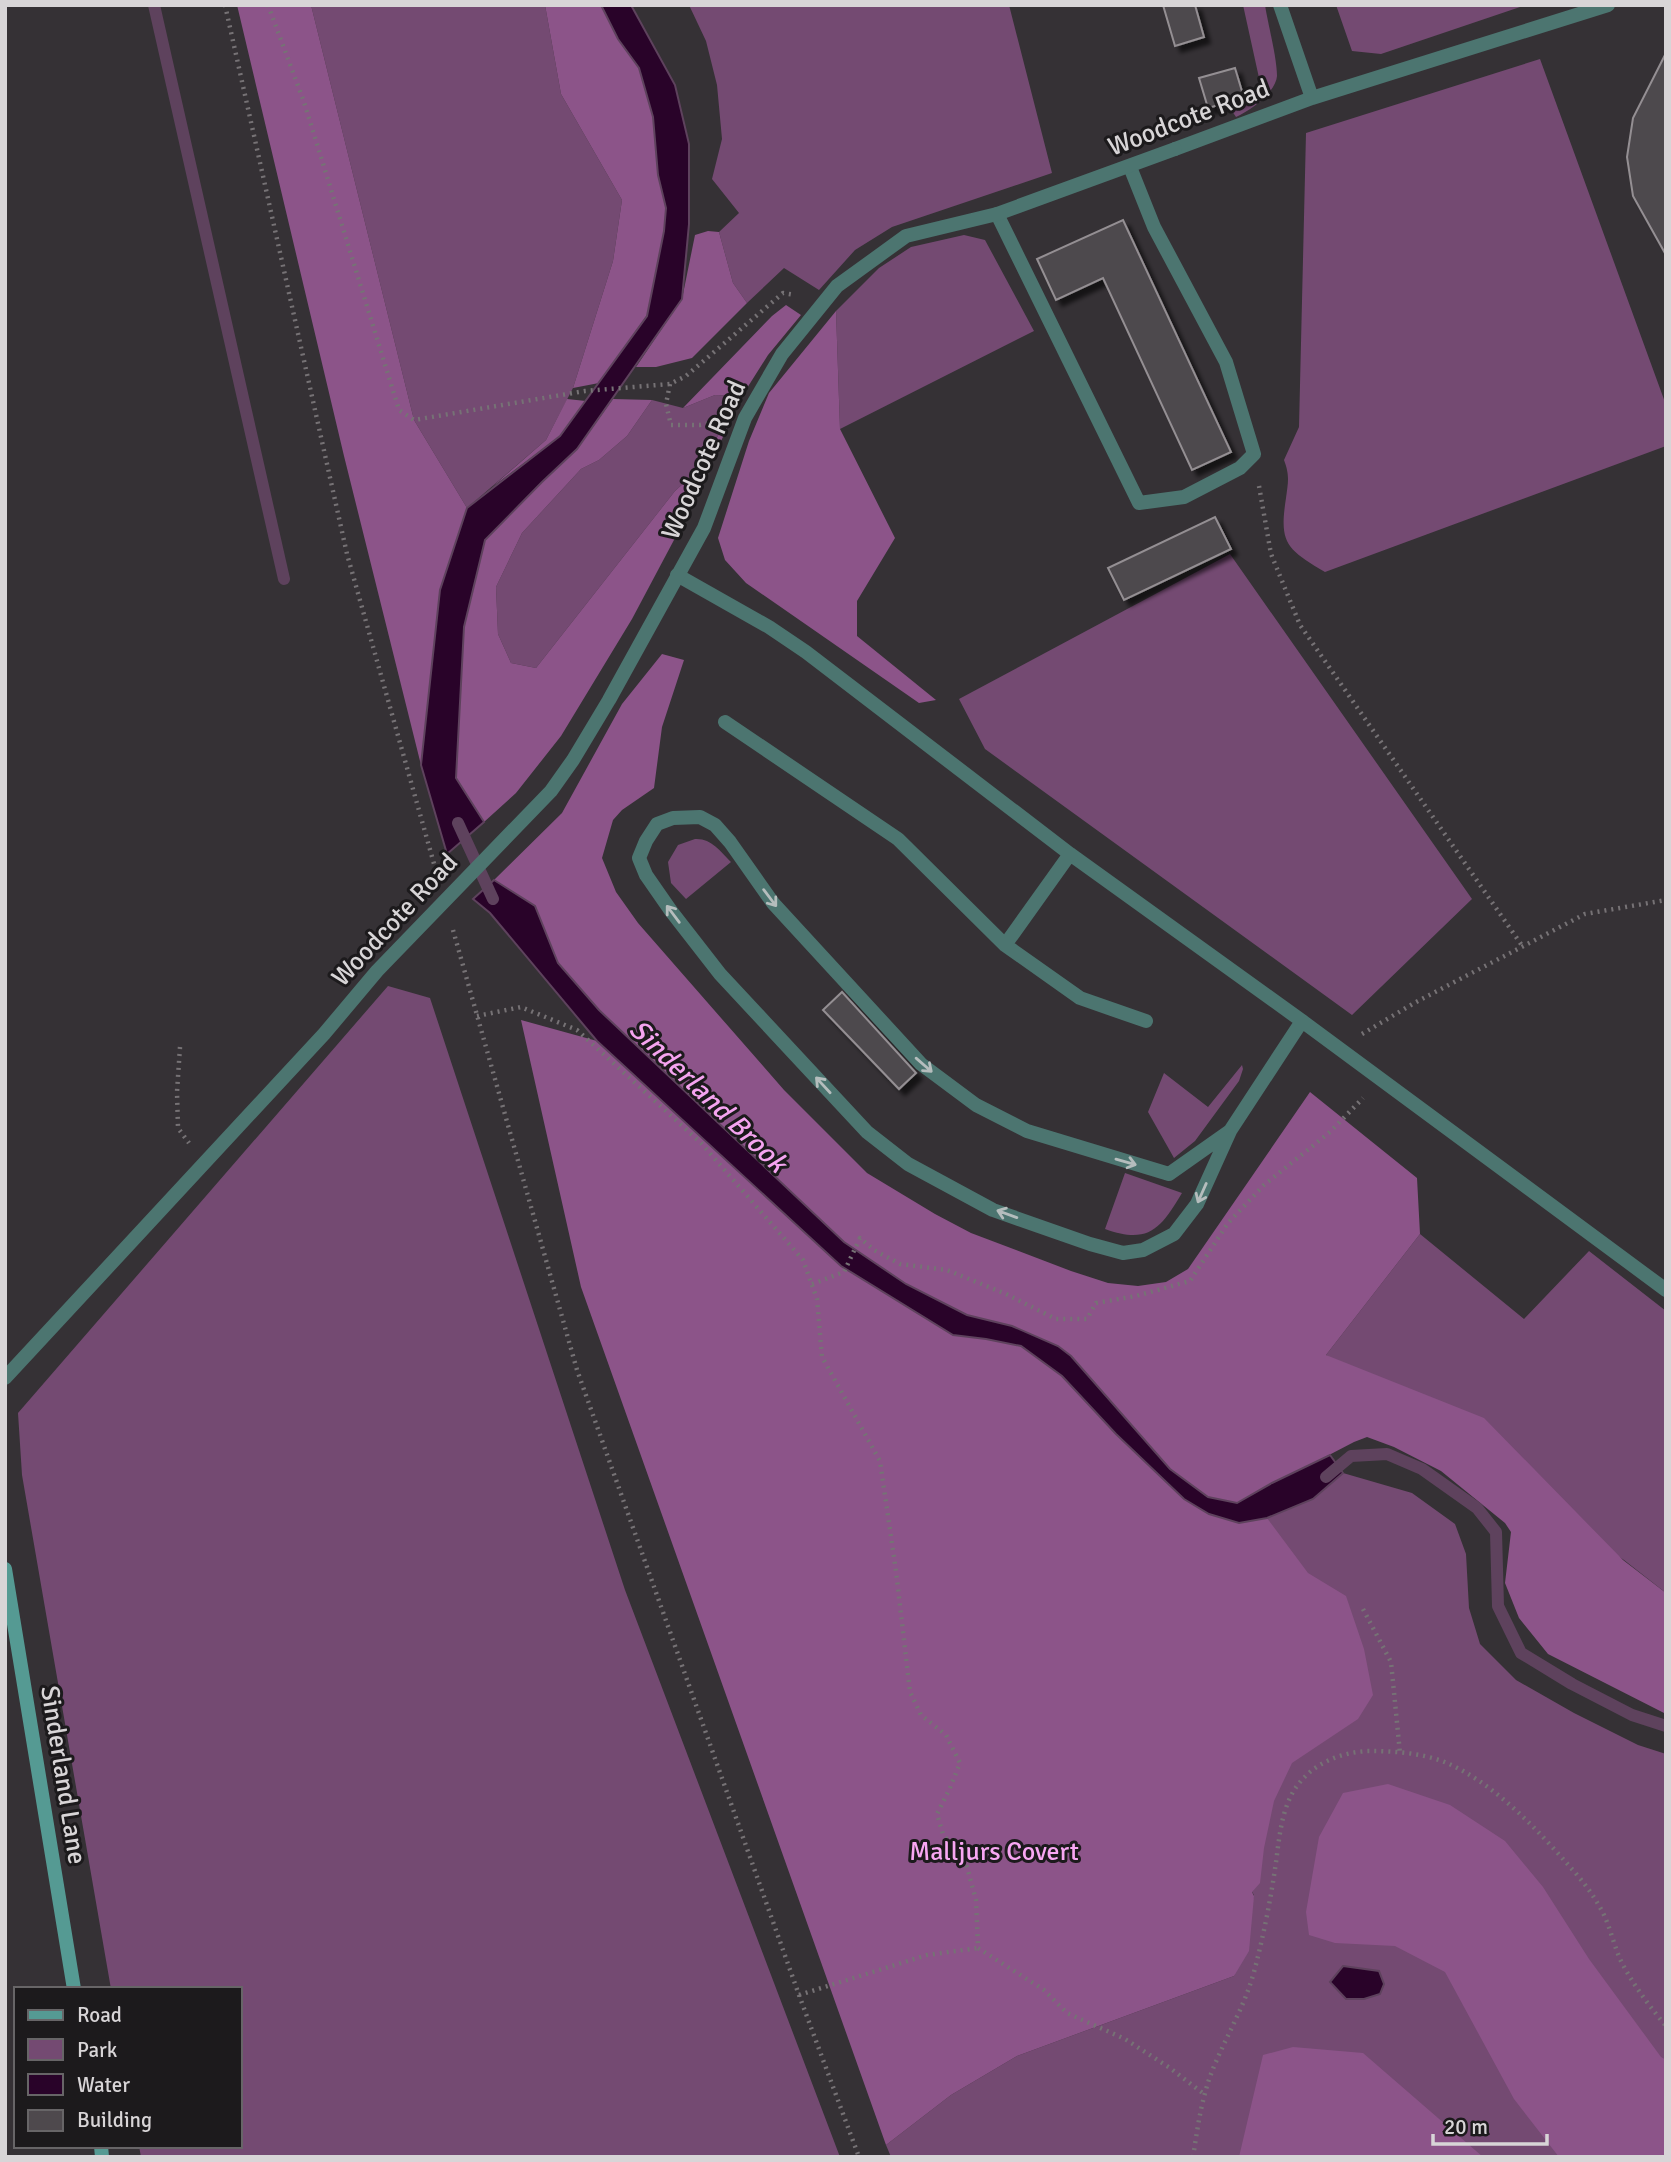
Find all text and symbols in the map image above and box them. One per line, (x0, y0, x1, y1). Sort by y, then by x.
street label: Woodcote Road (1104, 73, 1274, 163)
street label: Woodcote Road (655, 376, 753, 544)
street label: Woodcote Road (325, 847, 465, 993)
one-way arrow (762, 888, 777, 906)
one-way arrow (666, 905, 681, 924)
water label: Sinderland Brook (622, 1012, 796, 1182)
one-way arrow (914, 1057, 932, 1072)
one-way arrow (815, 1076, 831, 1094)
one-way arrow (1115, 1156, 1137, 1169)
one-way arrow (1195, 1182, 1208, 1203)
one-way arrow (996, 1207, 1018, 1220)
street label: Sinderland Lane (33, 1683, 93, 1867)
park label: Malljurs Covert (909, 1836, 1079, 1868)
legend (14, 1987, 242, 2148)
text: Road (77, 2002, 122, 2028)
text: Park (77, 2037, 118, 2063)
text: Water (77, 2072, 130, 2098)
scale bar (1433, 2102, 1547, 2146)
text: Building (77, 2107, 152, 2133)
text: 20 m (1444, 2114, 1488, 2140)

